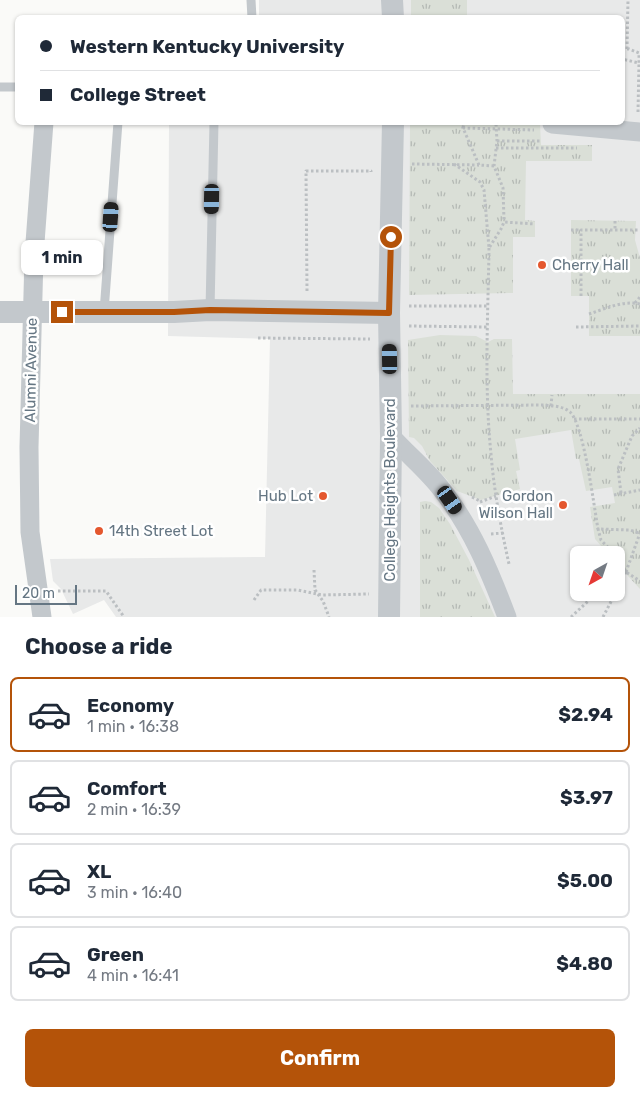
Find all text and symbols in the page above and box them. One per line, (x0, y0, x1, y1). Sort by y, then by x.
text: Western Kentucky University (70, 35, 344, 58)
text: College Street (70, 83, 206, 106)
car (204, 184, 219, 214)
car (102, 202, 119, 232)
route start (380, 226, 402, 248)
callout: 1 min (21, 240, 103, 274)
text: 1 min (42, 248, 82, 267)
place label: Cherry Hall (552, 256, 629, 274)
marker: Cherry Hall (536, 259, 548, 271)
route end (51, 301, 73, 323)
street label: Alumni Avenue (21, 318, 41, 422)
car (382, 344, 397, 374)
street label: College Heights Boulevard (381, 398, 399, 582)
car (435, 483, 464, 517)
place label: Hub Lot (258, 487, 313, 505)
place label: Gordon Wilson Hall (478, 487, 553, 522)
marker: Hub Lot (317, 490, 329, 502)
marker: Gordon Wilson Hall (557, 499, 569, 511)
place label: 14th Street Lot (109, 522, 213, 540)
marker: 14th Street Lot (93, 525, 105, 537)
north arrow (570, 546, 625, 601)
map controls (570, 546, 625, 601)
scale bar (15, 582, 78, 605)
text: 20 m (22, 585, 55, 602)
text: Choose a ride (25, 633, 172, 660)
icon: car (27, 692, 72, 737)
text: Economy (87, 694, 174, 717)
text: $2.94 (558, 703, 613, 726)
text: 1 min · 16:38 (87, 717, 179, 736)
icon: car (27, 775, 72, 820)
text: Comfort (87, 777, 167, 800)
text: $3.97 (560, 786, 613, 809)
text: 2 min · 16:39 (87, 800, 181, 819)
icon: car (27, 858, 72, 903)
text: XL (87, 860, 111, 883)
text: $5.00 (557, 869, 613, 892)
text: 3 min · 16:40 (87, 883, 182, 902)
icon: car (27, 941, 72, 986)
text: Green (87, 943, 144, 966)
text: $4.80 (556, 952, 613, 975)
text: 4 min · 16:41 (87, 966, 179, 985)
button: Confirm (25, 1029, 615, 1087)

